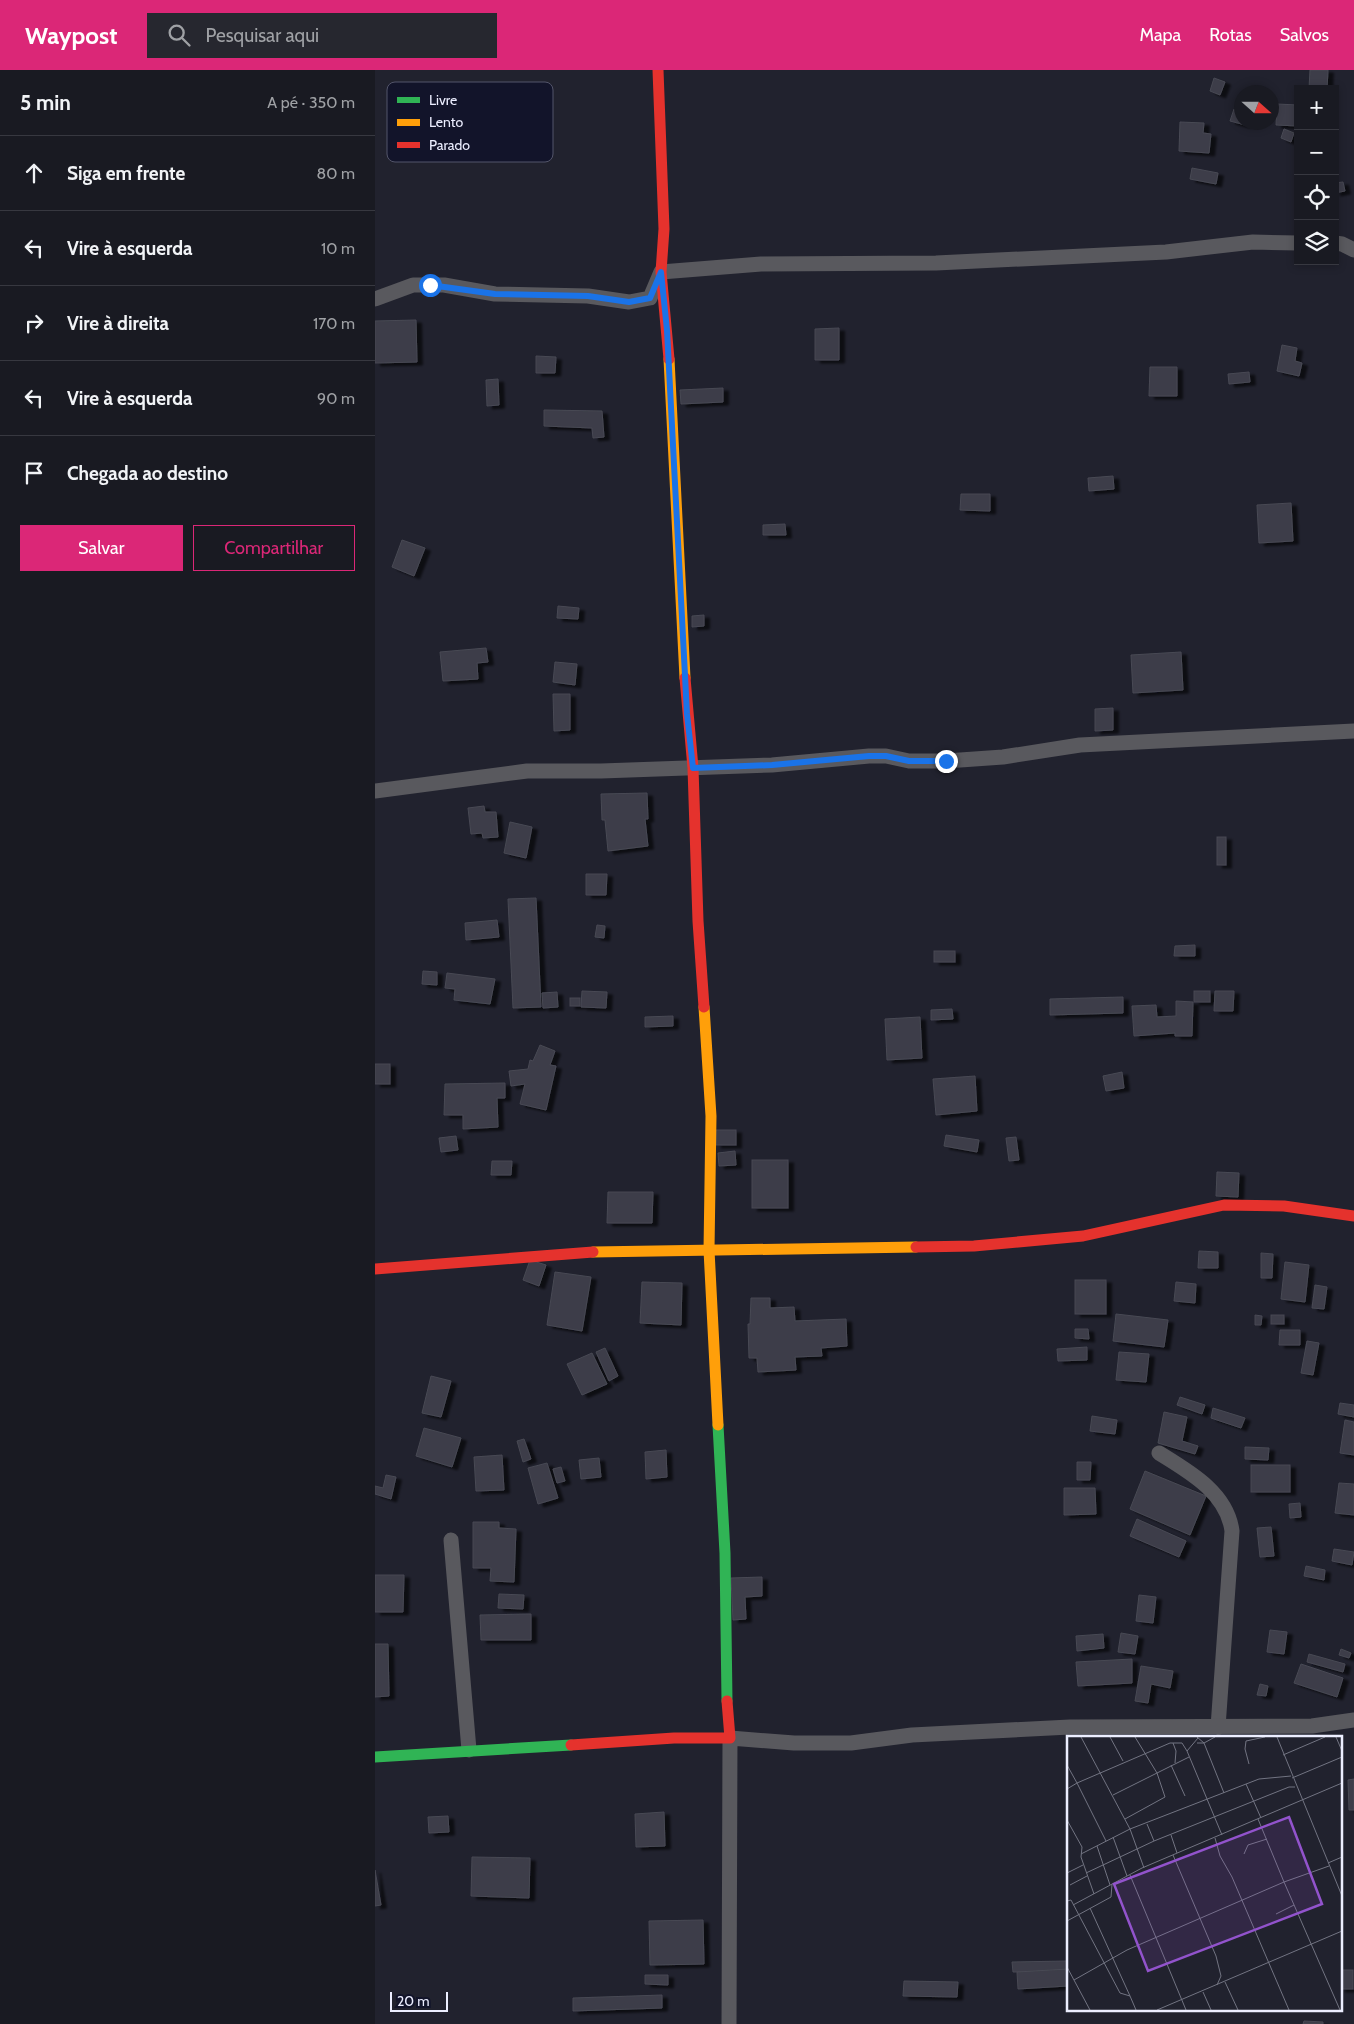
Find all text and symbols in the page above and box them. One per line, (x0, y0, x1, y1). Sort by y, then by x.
search box (147, 13, 497, 58)
text: Waypost (25, 21, 117, 50)
icon: search (165, 21, 193, 49)
text: Pesquisar aqui (205, 24, 319, 47)
text: Mapa (1139, 24, 1181, 46)
text: Rotas (1209, 24, 1252, 46)
text: Salvos (1280, 24, 1329, 46)
legend (387, 82, 553, 162)
north arrow (1234, 85, 1279, 130)
map controls (1294, 85, 1339, 265)
button: + (1294, 85, 1339, 130)
text: 5 min (20, 90, 71, 115)
text: Livre (429, 91, 457, 109)
text: A pé · 350 m (267, 93, 355, 112)
text: Lento (429, 113, 463, 131)
button: − (1294, 130, 1339, 175)
text: Parado (429, 136, 470, 154)
icon: ahead (20, 159, 48, 187)
text: Siga em frente (67, 162, 185, 185)
text: 80 m (317, 164, 355, 183)
button: locate (1294, 175, 1339, 220)
button: layers (1294, 220, 1339, 265)
icon: left (20, 234, 48, 262)
text: Vire à esquerda (67, 237, 193, 260)
text: 10 m (321, 239, 355, 258)
route start (419, 274, 442, 297)
icon: right (20, 309, 48, 337)
text: Vire à direita (67, 312, 169, 335)
text: 170 m (313, 314, 355, 333)
icon: left (20, 384, 48, 412)
text: Vire à esquerda (67, 387, 193, 410)
text: 90 m (317, 389, 355, 408)
icon: arrive (20, 459, 48, 487)
text: Chegada ao destino (67, 462, 228, 485)
button: Salvar (20, 525, 183, 571)
button: Compartilhar (193, 525, 355, 571)
route end (935, 750, 958, 773)
inset map (1067, 1736, 1341, 2012)
scale bar (390, 1989, 447, 2012)
text: 20 m (397, 1992, 430, 2010)

